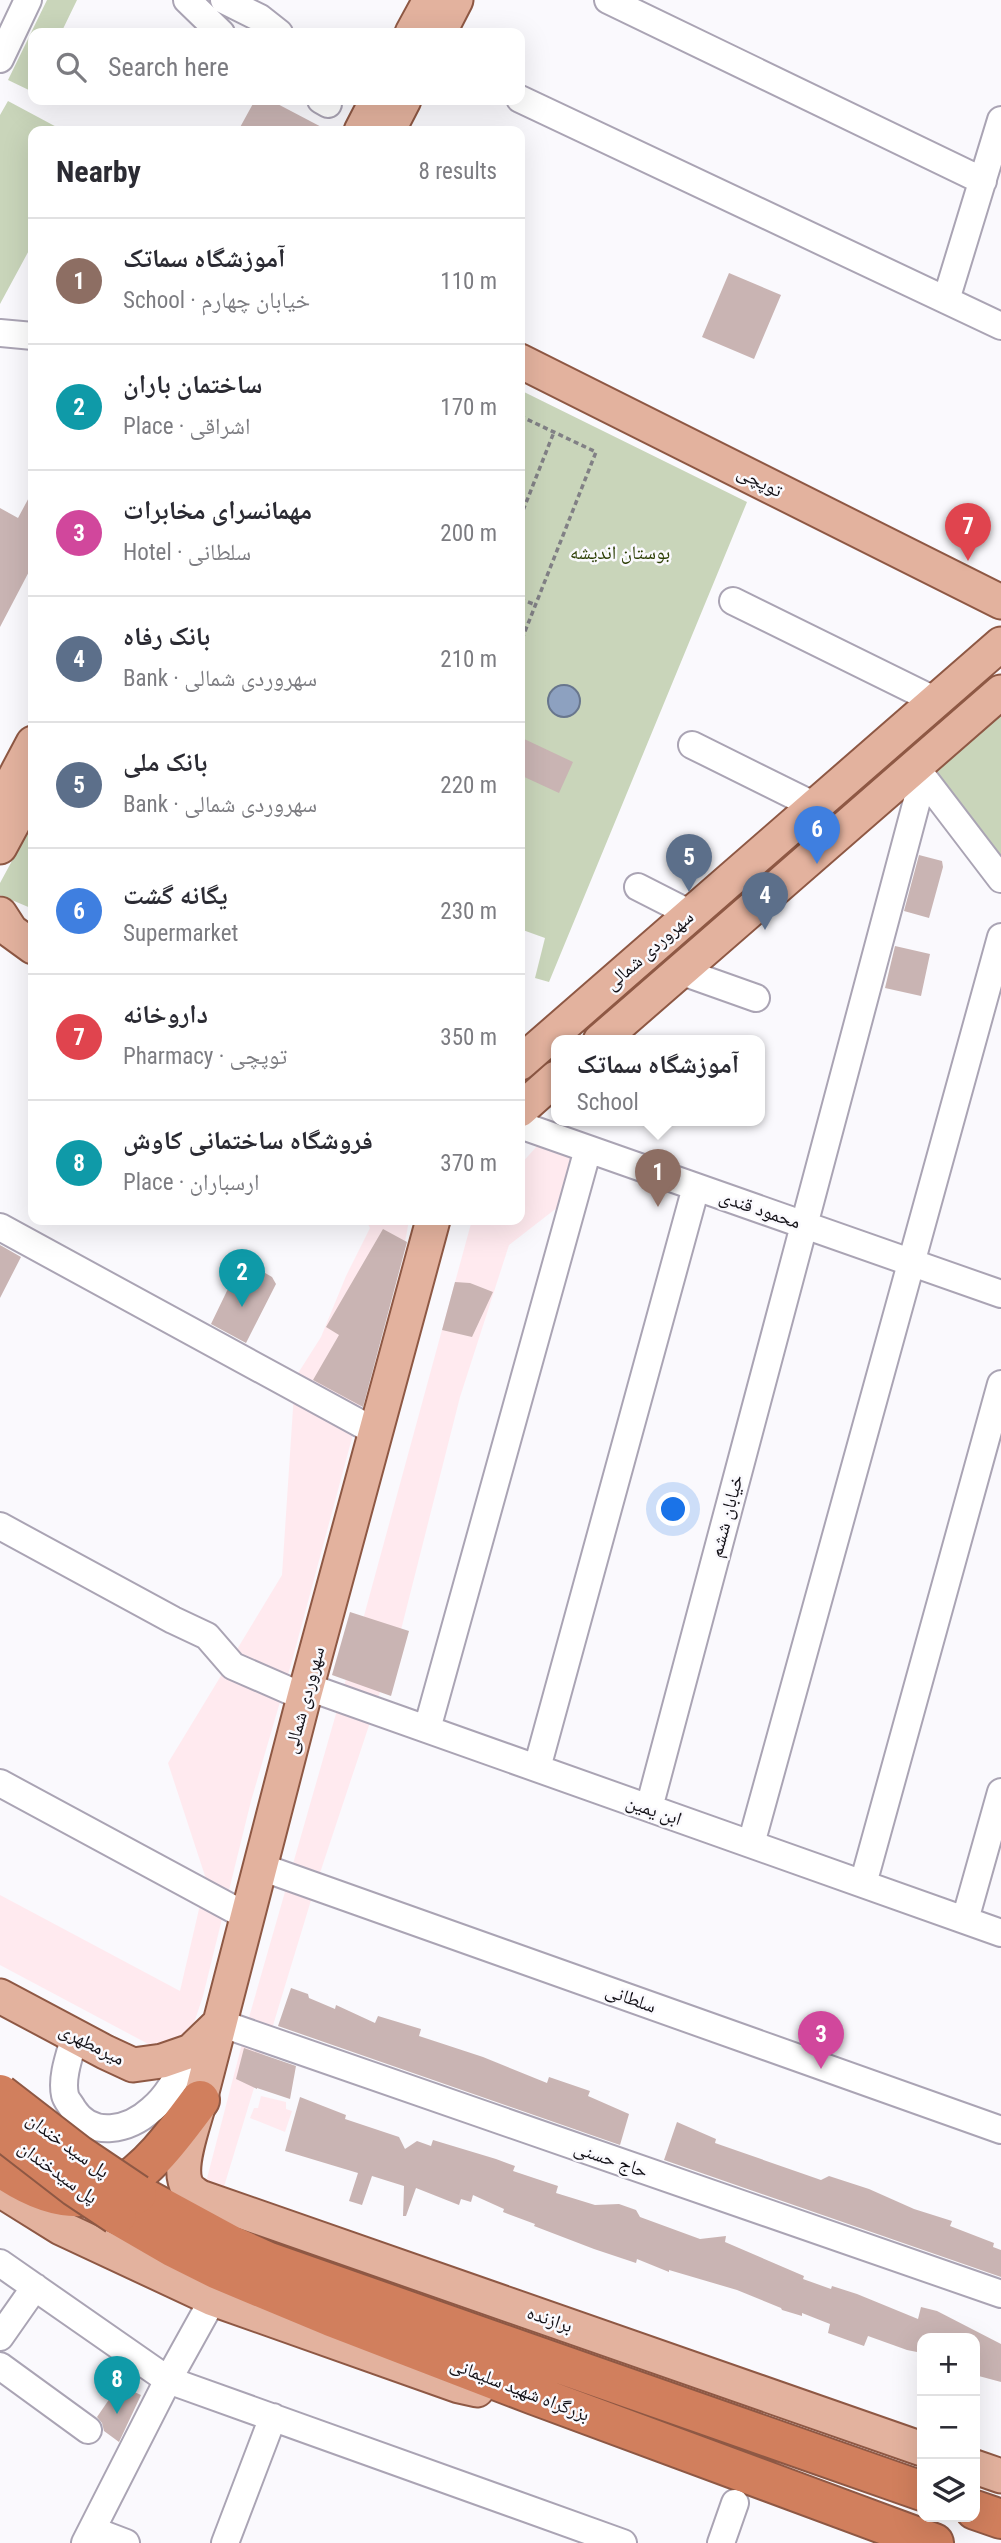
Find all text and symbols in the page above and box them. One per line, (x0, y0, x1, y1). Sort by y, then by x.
search box (28, 28, 525, 105)
icon: search (52, 48, 90, 86)
text: Search here (108, 52, 229, 82)
text: Nearby (56, 154, 141, 189)
text: 8 results (419, 158, 497, 185)
text: آموزشگاه سماتک (123, 243, 285, 273)
text: 1 (73, 268, 85, 295)
text: 110 m (440, 268, 497, 295)
text: School · خیابان چهارم (123, 287, 310, 314)
text: ساختمان باران (123, 369, 262, 399)
text: 2 (73, 394, 85, 421)
text: 170 m (440, 394, 497, 421)
text: Place · اشراقی (123, 413, 250, 440)
street label: توپچی (733, 460, 787, 502)
text: مهمانسرای مخابرات (123, 495, 312, 525)
pin: 7 (945, 503, 991, 561)
text: 3 (73, 520, 85, 547)
text: 200 m (440, 520, 497, 547)
text: Hotel · سلطانی (123, 539, 251, 566)
park label: بوستان اندیشه (570, 541, 670, 564)
text: بانک رفاه (123, 621, 210, 651)
text: 4 (73, 646, 85, 673)
text: 210 m (440, 646, 497, 673)
text: Bank · سهروردی شمالی (123, 665, 317, 692)
text: بانک ملی (123, 747, 207, 777)
text: 5 (73, 772, 85, 799)
text: 220 m (440, 772, 497, 799)
text: Bank · سهروردی شمالی (123, 791, 317, 818)
pin: 6 (794, 806, 840, 864)
pin: 5 (666, 834, 712, 892)
pin: 4 (742, 872, 788, 930)
text: یگانه گشت (123, 880, 228, 910)
text: 6 (73, 898, 85, 925)
text: 230 m (440, 898, 497, 925)
street label: سهروردی شمالی (600, 905, 698, 995)
text: Supermarket (123, 920, 238, 947)
text: داروخانه (123, 999, 208, 1029)
text: 7 (73, 1024, 85, 1051)
text: 350 m (440, 1024, 497, 1051)
popup (551, 1035, 765, 1126)
text: Pharmacy · توپچی (123, 1043, 287, 1070)
text: آموزشگاه سماتک (577, 1049, 739, 1079)
text: School (577, 1089, 639, 1116)
text: فروشگاه ساختمانی کاوش (123, 1125, 373, 1155)
pin: 1 (635, 1149, 681, 1207)
text: 8 (73, 1150, 85, 1177)
text: 370 m (440, 1150, 497, 1177)
text: Place · ارسباران (123, 1169, 259, 1196)
street label: محمود قندی (716, 1184, 804, 1234)
pin: 2 (219, 1249, 265, 1307)
street label: خیابان ششم (704, 1472, 749, 1560)
your location (656, 1492, 690, 1526)
street label: سهروردی شمالی (279, 1644, 329, 1756)
street label: ابن یمین (623, 1790, 685, 1830)
street label: سلطانی (603, 1978, 659, 2018)
pin: 3 (798, 2011, 844, 2069)
street label: میرمطهری (55, 2018, 129, 2070)
street label: پل سید خندان (22, 2107, 114, 2183)
street label: پل سیدخندان (14, 2135, 102, 2209)
street label: حاج حسنی (571, 2136, 651, 2182)
street label: برازنده (524, 2301, 576, 2337)
map controls (917, 2333, 980, 2522)
button: + (917, 2333, 980, 2396)
street label: بزرگراه شهید سلیمانی (447, 2352, 593, 2426)
pin: 8 (94, 2356, 140, 2414)
button: − (917, 2396, 980, 2459)
button: layers (917, 2459, 980, 2522)

